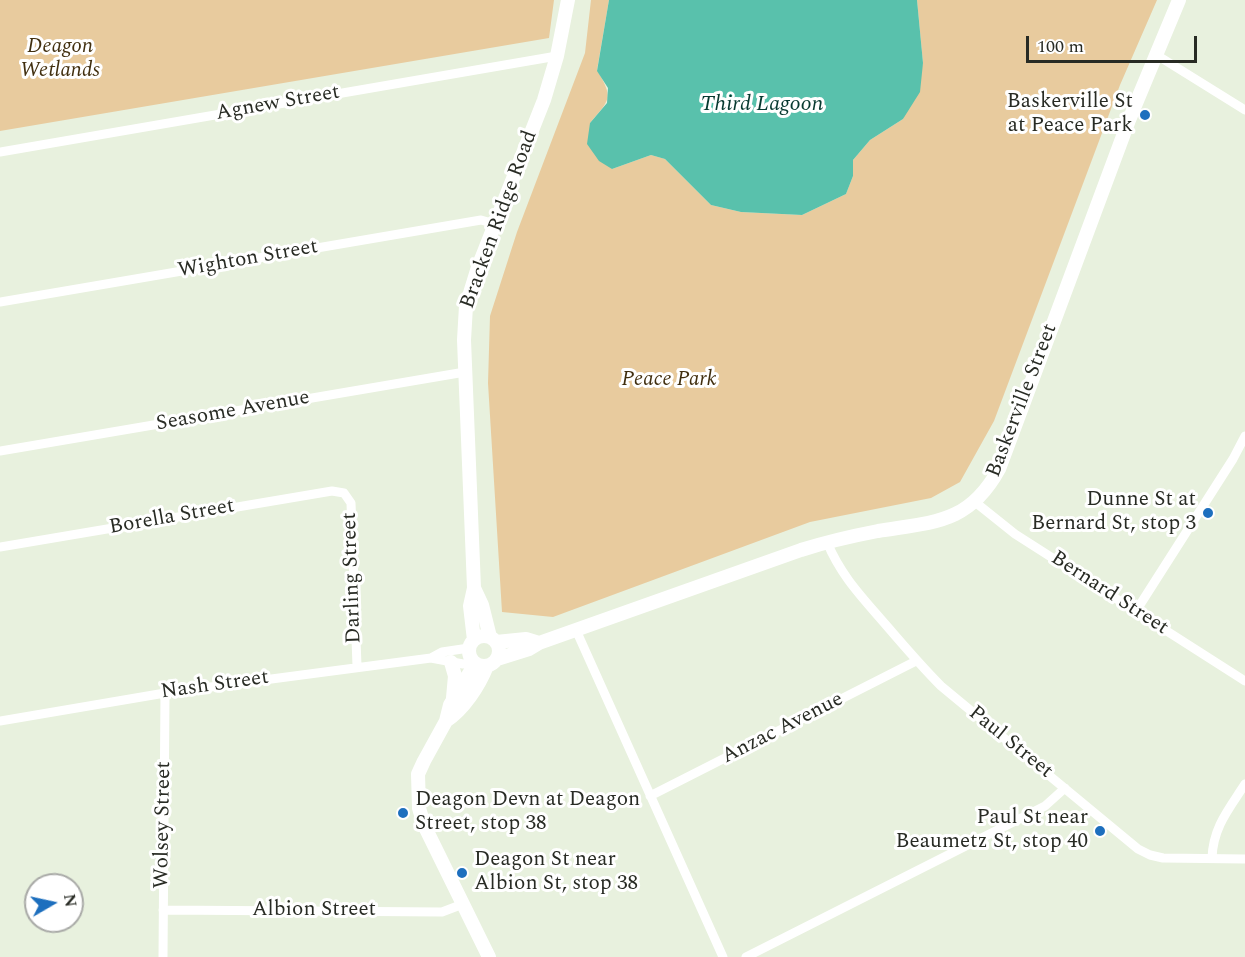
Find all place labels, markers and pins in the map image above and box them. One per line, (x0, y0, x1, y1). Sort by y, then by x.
place label: Baskerville St at Peace Park (1007, 90, 1133, 140)
marker: Baskerville St at Peace Park (1138, 108, 1152, 122)
place label: Dunne St at Bernard St, stop 3 (1031, 488, 1196, 538)
marker: Dunne St at Bernard St, stop 3 (1201, 506, 1215, 520)
place label: Deagon Devn at Deagon Street, stop 38 (415, 788, 640, 838)
marker: Deagon Devn at Deagon Street, stop 38 (396, 806, 410, 820)
place label: Paul St near Beaumetz St, stop 40 (896, 806, 1088, 856)
marker: Paul St near Beaumetz St, stop 40 (1093, 824, 1107, 838)
place label: Deagon St near Albion St, stop 38 (474, 848, 638, 898)
marker: Deagon St near Albion St, stop 38 (455, 866, 469, 880)

